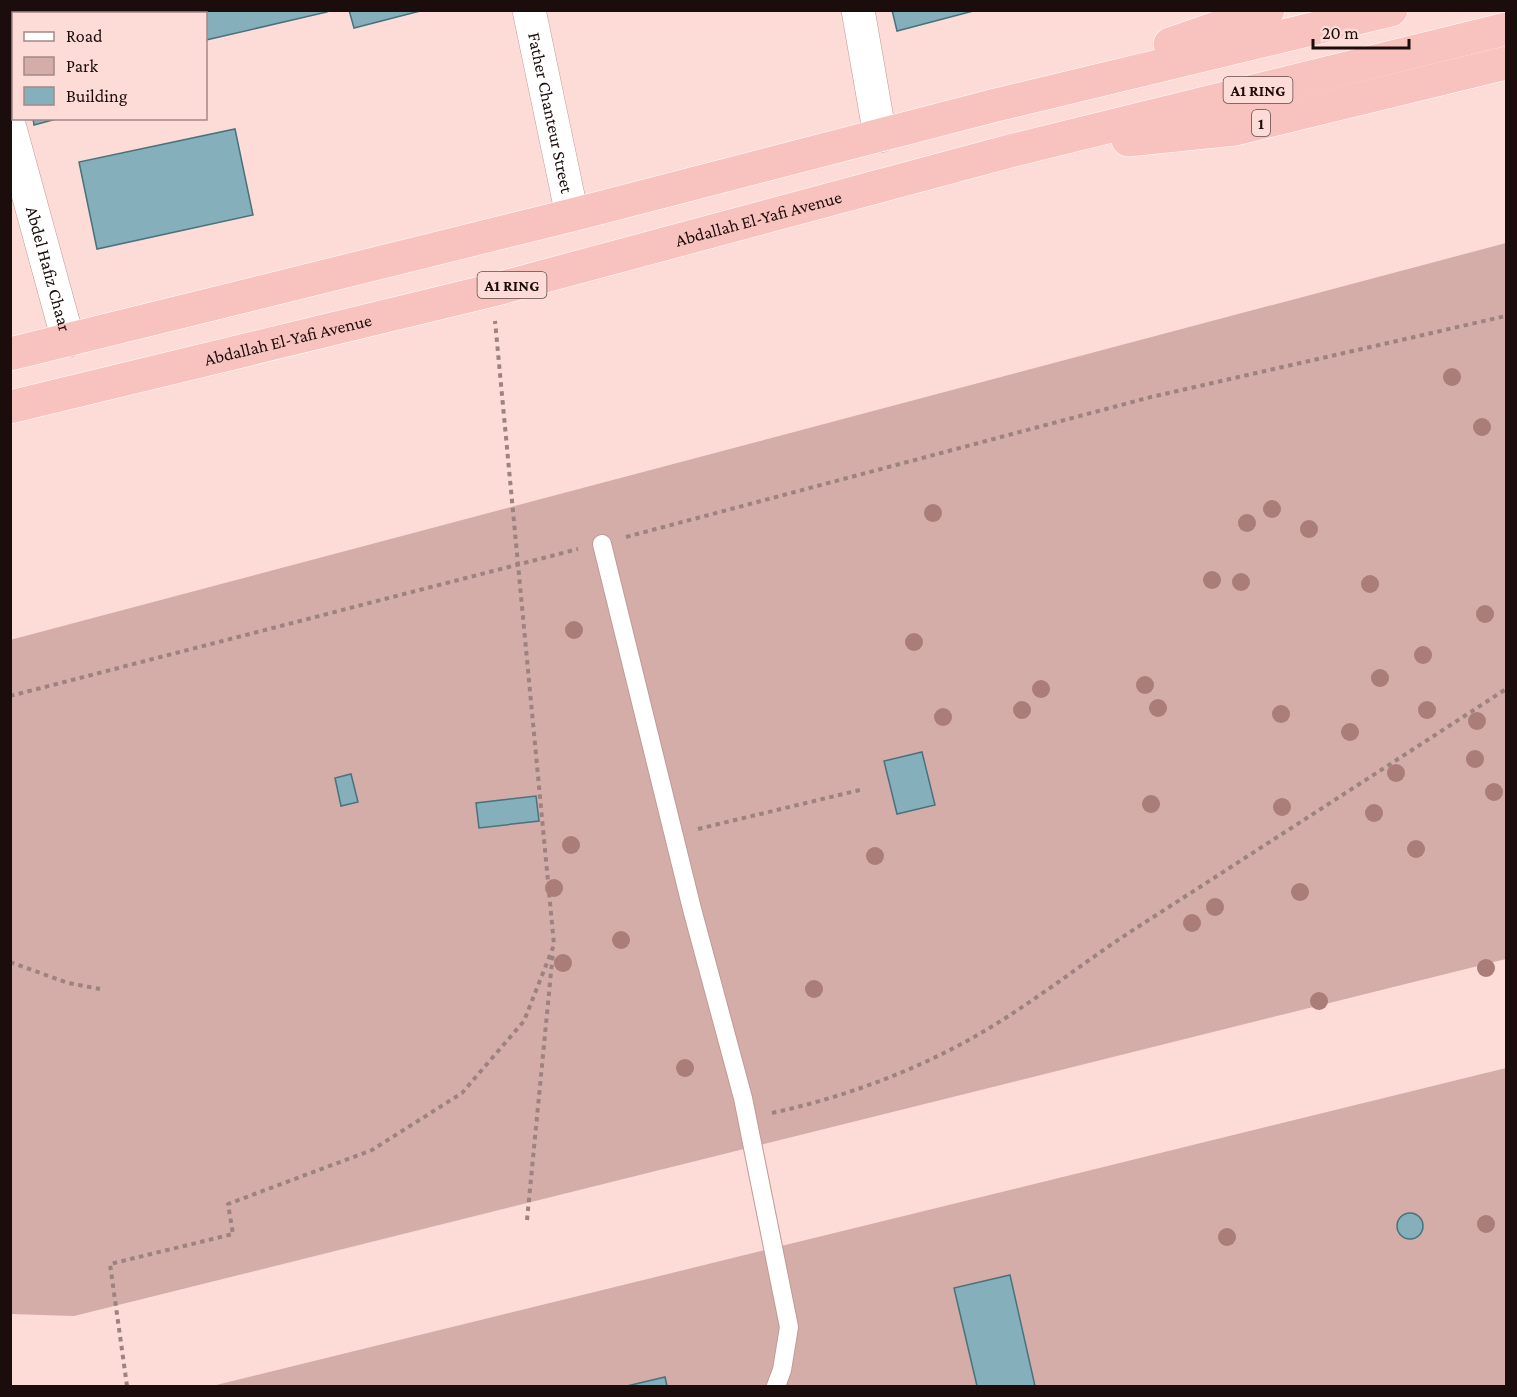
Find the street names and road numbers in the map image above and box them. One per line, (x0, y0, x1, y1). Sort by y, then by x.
street label: Father Chanteur Street (524, 31, 577, 196)
road number: A1 RING (1224, 77, 1292, 103)
road number: 1 (1252, 110, 1270, 136)
street label: Abdallah El-Yafi Avenue (673, 187, 844, 251)
street label: Abdel Hafiz Chaar (22, 204, 75, 334)
road number: A1 RING (478, 272, 546, 298)
street label: Abdallah El-Yafi Avenue (202, 310, 374, 370)

